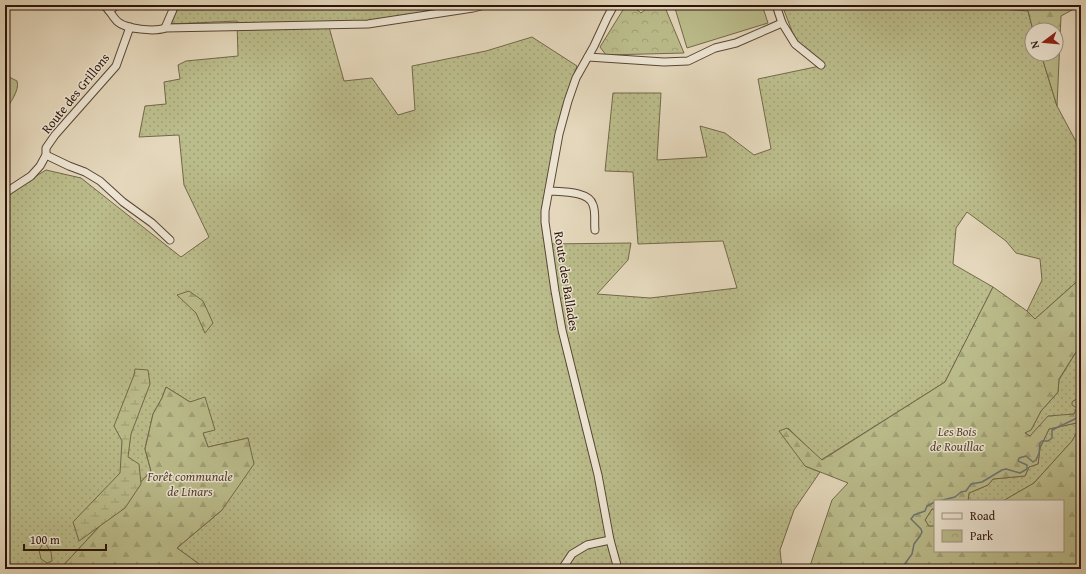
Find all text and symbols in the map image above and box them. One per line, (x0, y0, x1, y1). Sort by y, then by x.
north arrow (1024, 22, 1064, 62)
text: N (1026, 38, 1043, 50)
street label: Route des Grillons (37, 49, 114, 138)
street label: Route des Ballades (549, 230, 584, 332)
park label: Les Bois de Rouillac (930, 422, 985, 456)
park label: Forêt communale de Linars (146, 467, 233, 501)
legend (934, 500, 1064, 552)
text: Road (970, 507, 996, 524)
scale bar (24, 526, 106, 552)
text: Park (970, 527, 994, 544)
text: 100 m (30, 531, 60, 548)

